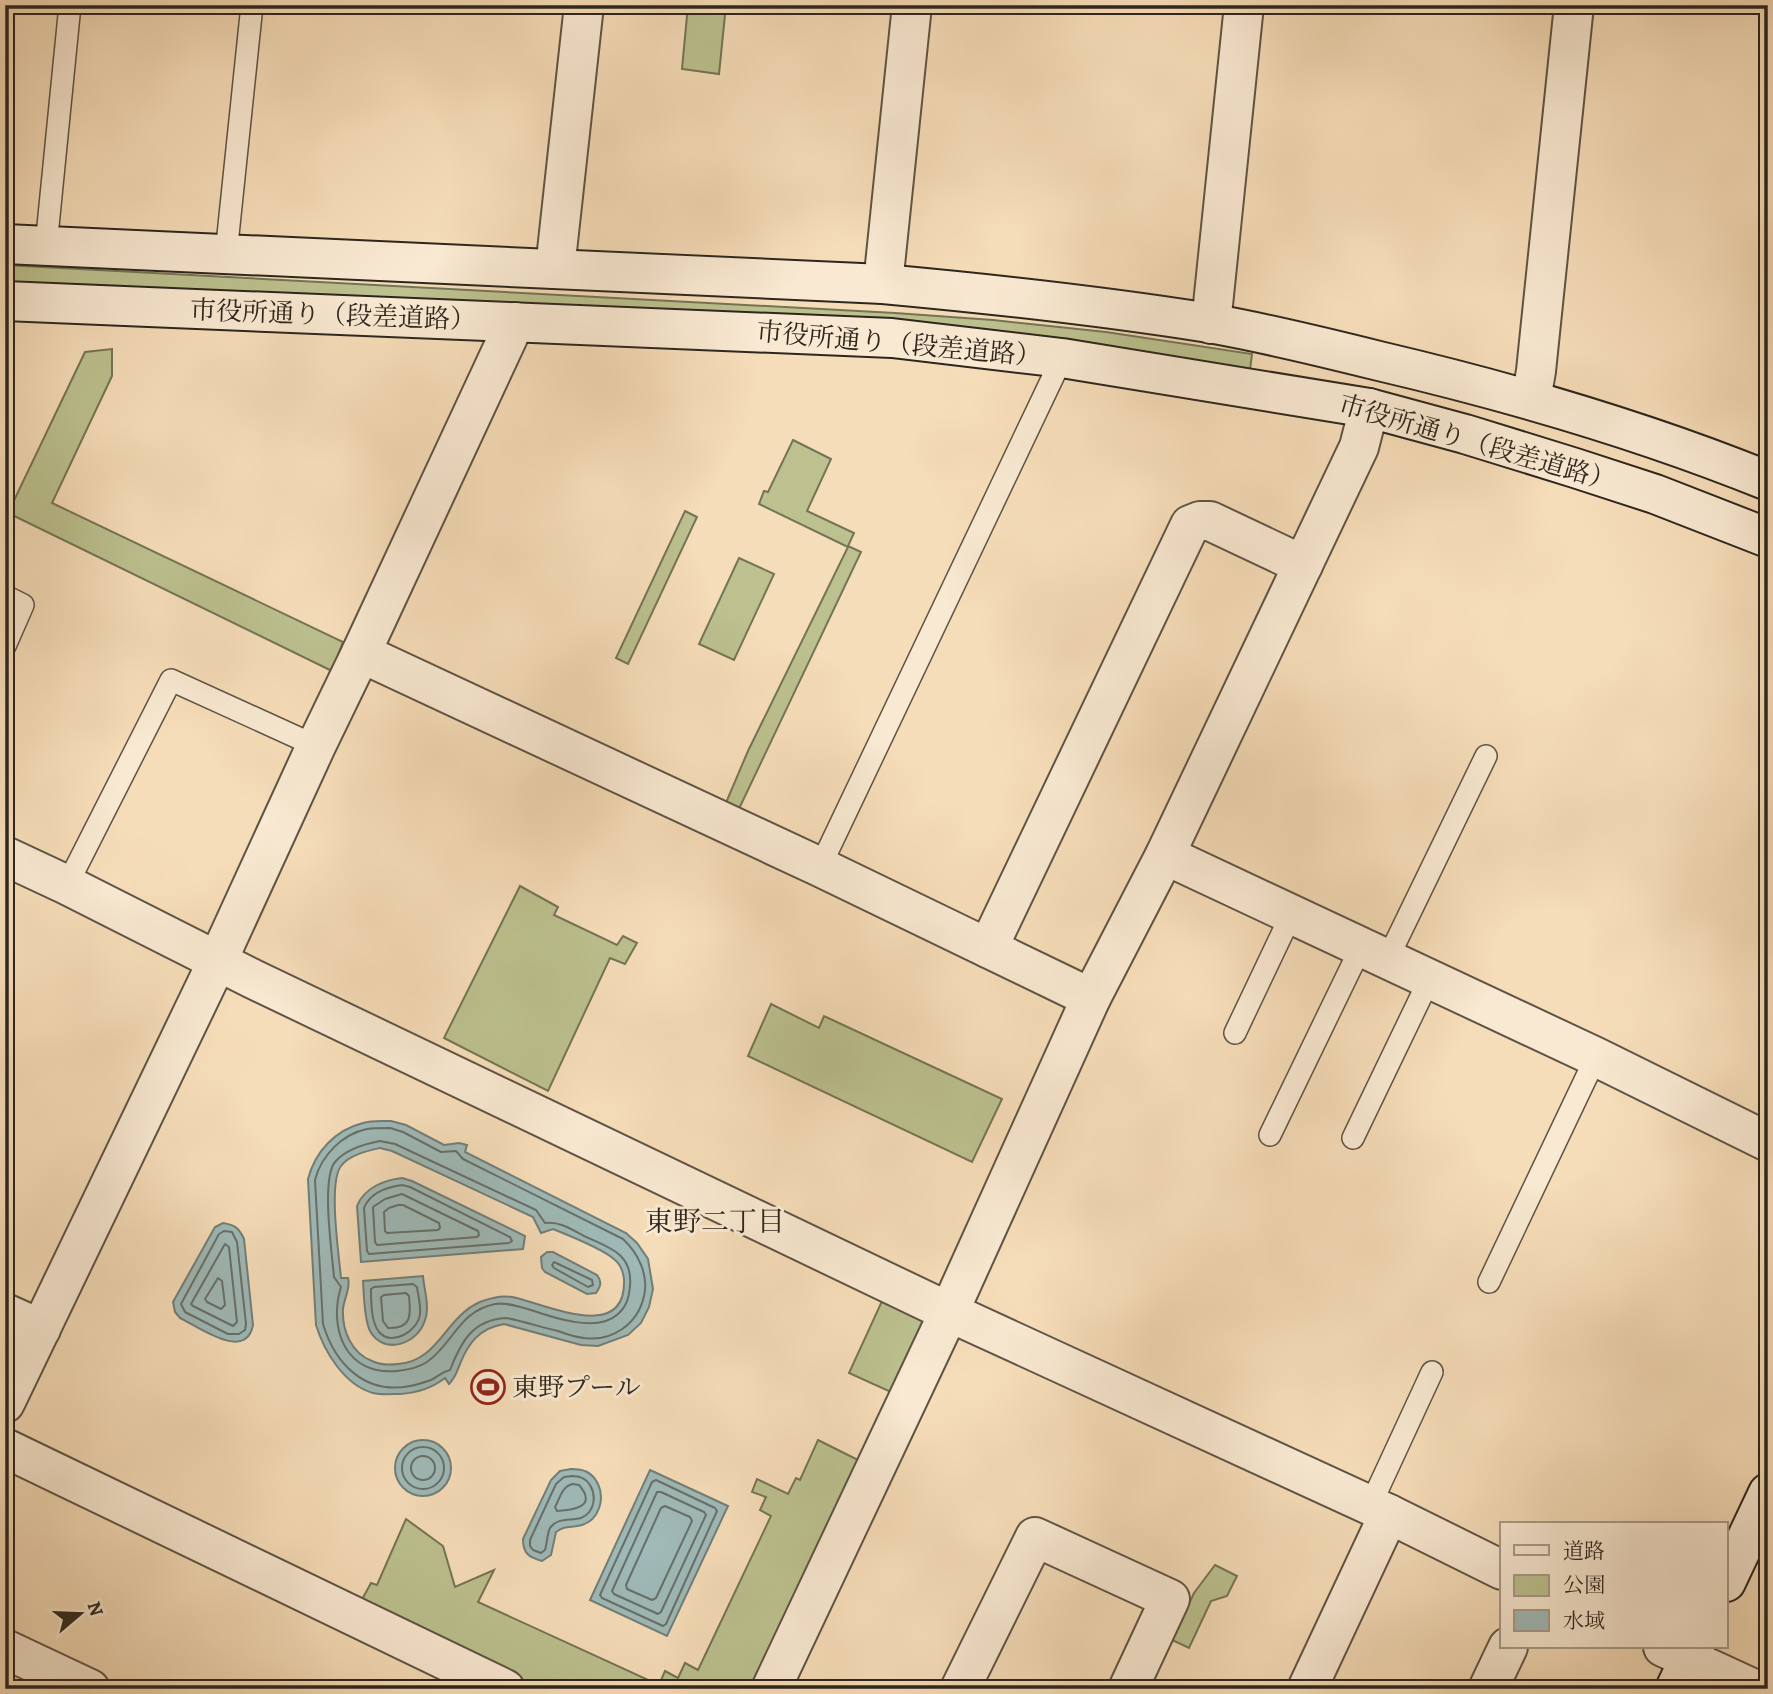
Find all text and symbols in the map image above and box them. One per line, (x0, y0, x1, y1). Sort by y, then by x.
street label: 市役所通り（段差道路） (189, 293, 477, 337)
street label: 市役所通り（段差道路） (755, 314, 1043, 374)
street label: 市役所通り（段差道路） (1335, 387, 1619, 499)
district label: 東野二丁目 (645, 1203, 785, 1241)
sports icon: 東野プール (469, 1368, 507, 1406)
place label: 東野プール (512, 1370, 641, 1405)
legend (1500, 1522, 1728, 1648)
text: 道路 (1563, 1537, 1605, 1565)
text: 公園 (1563, 1571, 1605, 1599)
north arrow (46, 1578, 116, 1648)
text: N (81, 1598, 110, 1620)
text: 水域 (1563, 1607, 1605, 1635)

